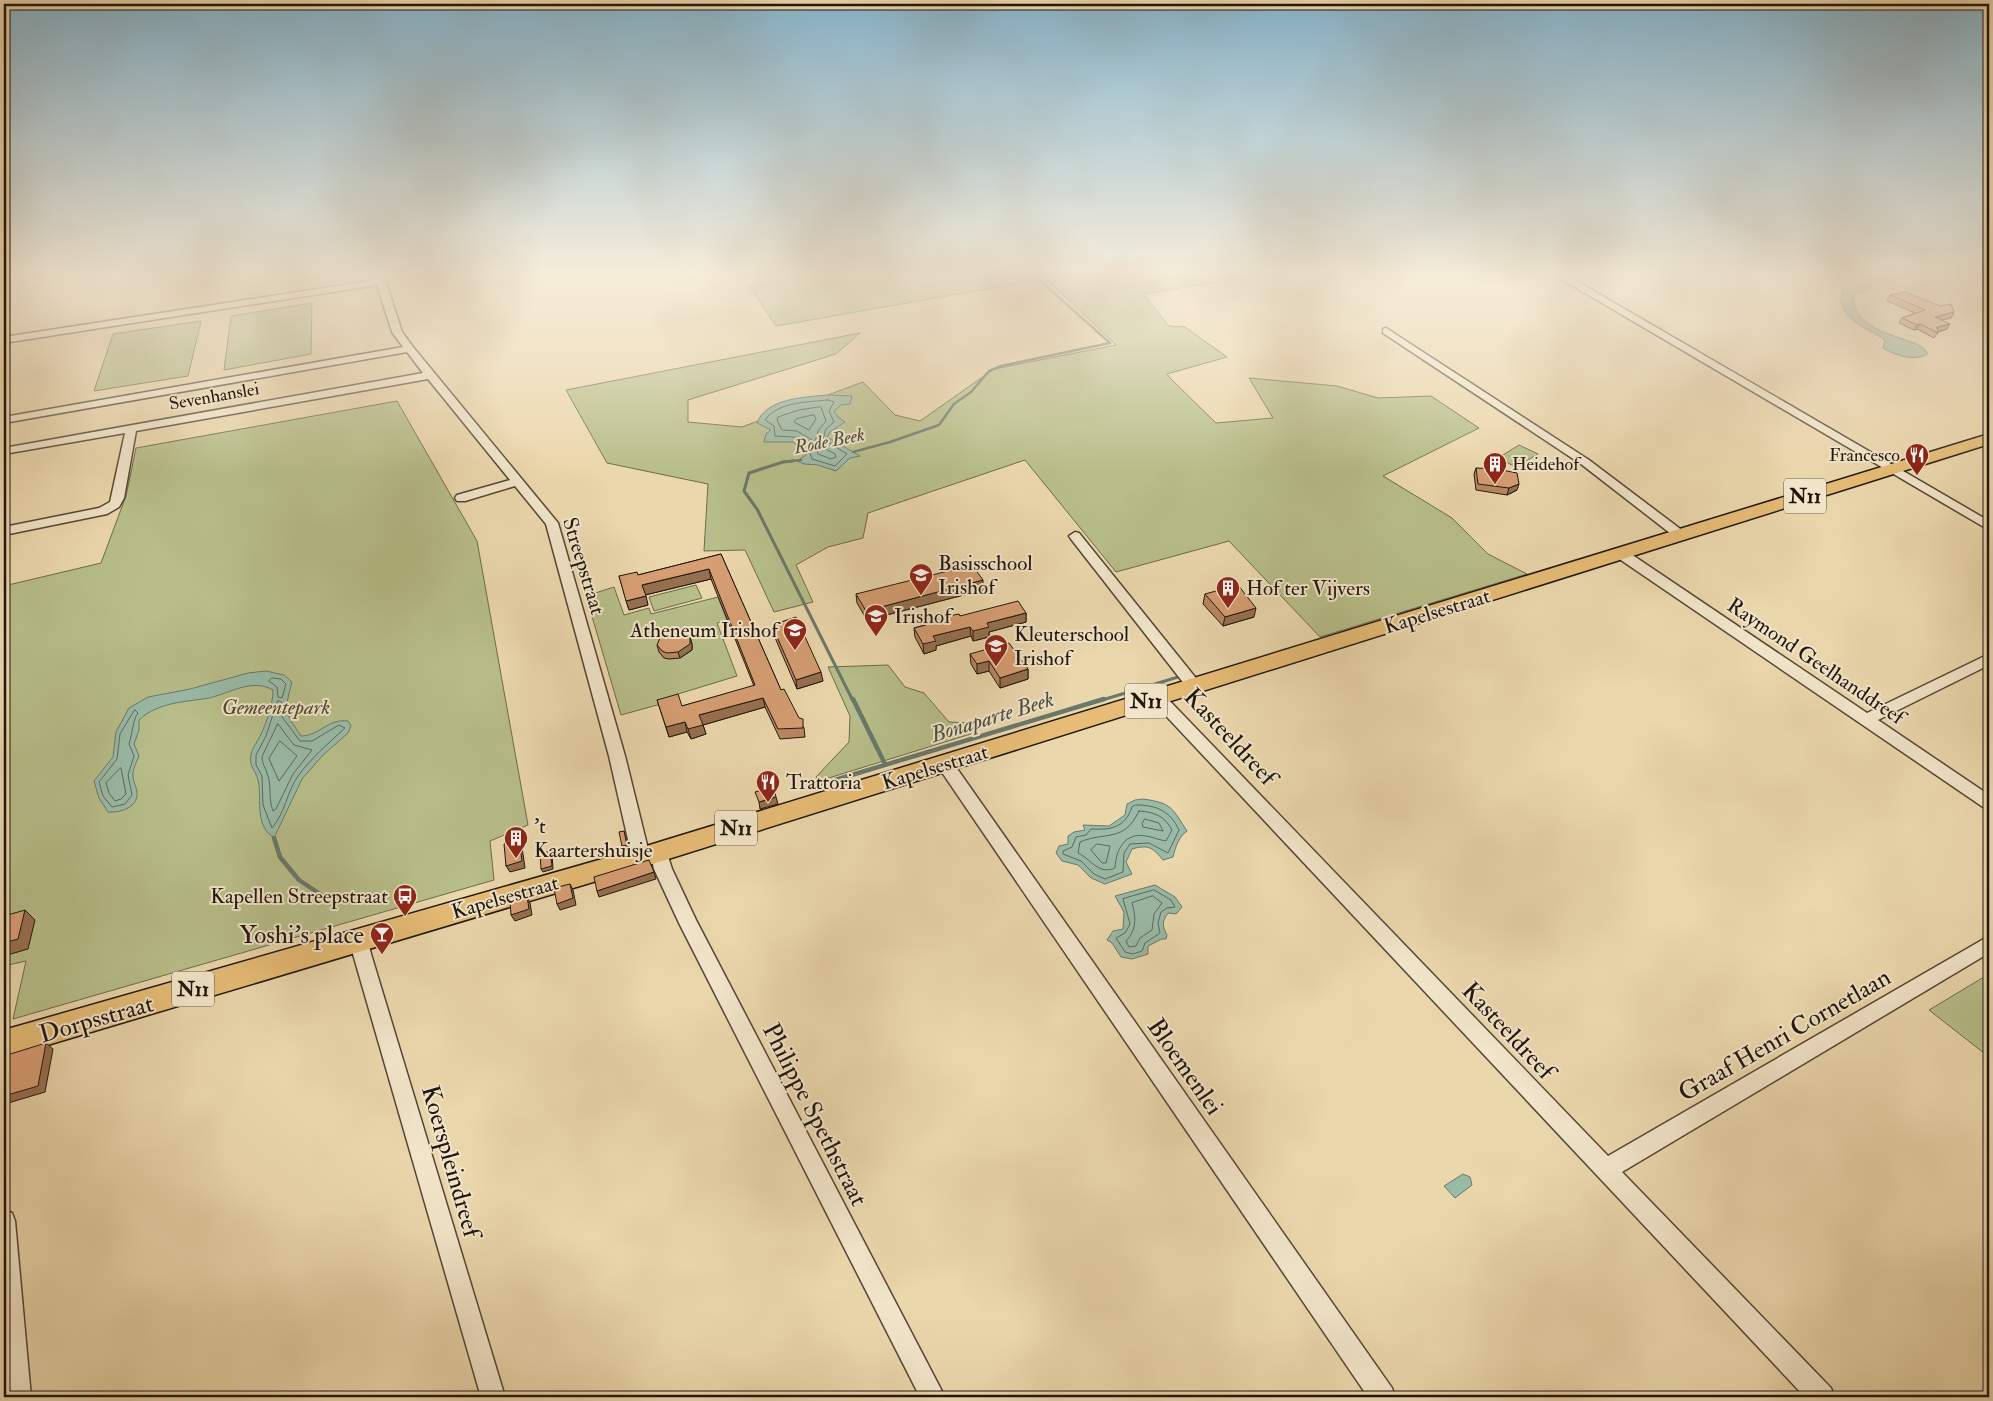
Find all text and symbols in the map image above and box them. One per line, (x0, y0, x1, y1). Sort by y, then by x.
street label: Sevenhanslei (167, 377, 261, 416)
water label: Rode Beek (791, 422, 867, 460)
restaurant icon: Francesco (1904, 442, 1930, 476)
place label: Francesco (1829, 444, 1900, 467)
building icon: Heidehof (1482, 451, 1508, 485)
place label: Heidehof (1512, 453, 1582, 476)
road number: N11 (1784, 478, 1826, 514)
street label: Streepstraat (556, 514, 611, 618)
place label: Basisschool Irishof (938, 550, 1033, 601)
school or university icon: Basisschool Irishof (908, 562, 934, 596)
building icon: Hof ter Vijvers (1215, 575, 1241, 609)
place label: Hof ter Vijvers (1246, 575, 1370, 602)
street label: Kapelsestraat (1381, 582, 1494, 640)
street label: Raymond Geelhanddreef (1722, 592, 1912, 733)
school or university icon: Irishof (863, 603, 889, 637)
place label: Irishof (894, 603, 954, 630)
place label: Atheneum Irishof (629, 617, 781, 644)
school or university icon: Atheneum Irishof (782, 617, 808, 651)
place label: Kleuterschool Irishof (1014, 621, 1130, 672)
school or university icon: Kleuterschool Irishof (983, 633, 1009, 667)
street label: Kasteeldreef (1177, 682, 1286, 795)
road number: N11 (1125, 684, 1167, 718)
water label: Bonaparte Beek (926, 685, 1057, 749)
park label: Gemeentepark (222, 694, 330, 721)
street label: Kapelsestraat (879, 738, 992, 796)
restaurant icon: Trattoria (755, 769, 781, 803)
place label: Trattoria (786, 769, 862, 796)
road number: N11 (715, 810, 757, 846)
place label: 't Kaartershuisje (534, 813, 653, 864)
building icon: 't Kaartershuisje (503, 825, 529, 859)
street label: Kapelsestraat (449, 869, 562, 926)
place label: Kapellen Streepstraat (210, 883, 388, 910)
bus stop icon: Kapellen Streepstraat (392, 883, 418, 917)
place label: Yoshi’s place (239, 920, 364, 951)
bar icon: Yoshi’s place (369, 921, 395, 955)
street label: Graaf Henri Cornetlaan (1673, 962, 1897, 1109)
road number: N11 (172, 972, 214, 1006)
street label: Kasteeldreef (1455, 976, 1564, 1089)
street label: Dorpsstraat (36, 988, 157, 1051)
street label: Bloemenlei (1140, 1012, 1230, 1122)
street label: Philippe Spethstraat (755, 1018, 874, 1211)
street label: Koerspleindreef (414, 1082, 488, 1245)

